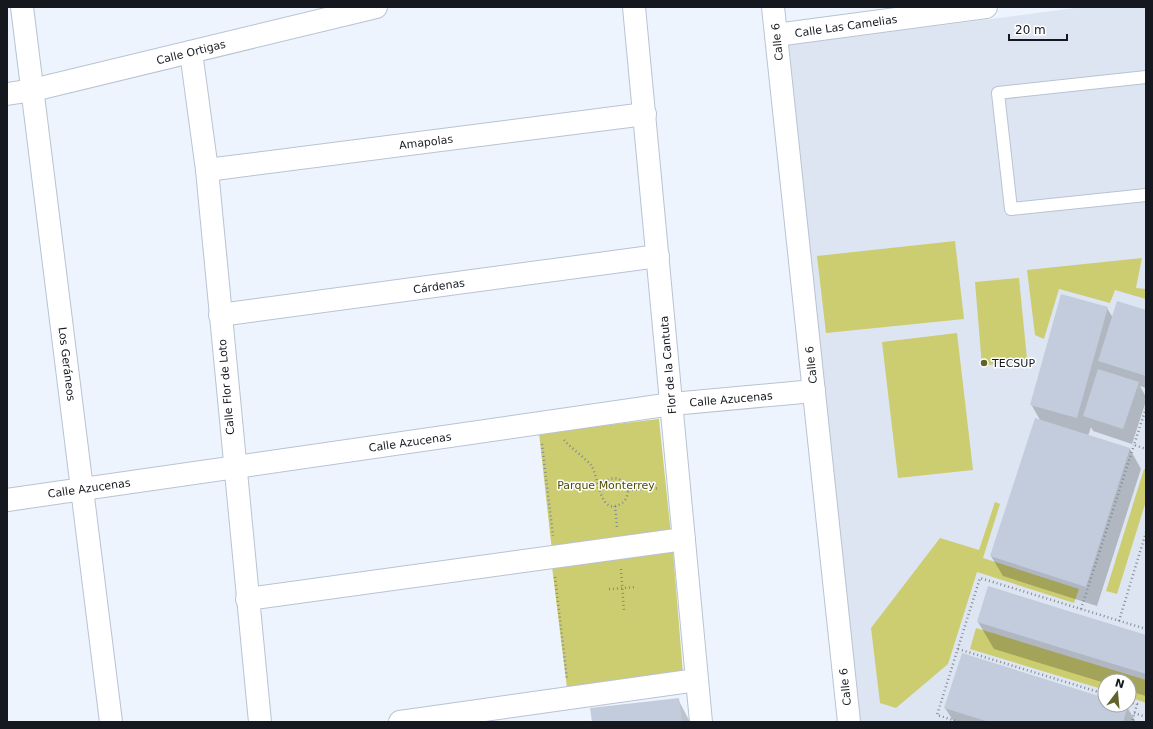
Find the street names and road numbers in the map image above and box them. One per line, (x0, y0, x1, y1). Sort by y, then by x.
street label: Calle Las Camelias (794, 13, 898, 40)
street label: Calle 6 (769, 22, 786, 61)
street label: Calle Ortigas (155, 38, 227, 67)
street label: Amapolas (398, 133, 454, 152)
street label: Cárdenas (412, 276, 466, 297)
street label: Flor de la Cantuta (658, 315, 679, 415)
street label: Los Geráneos (56, 326, 78, 402)
street label: Calle Flor de Loto (216, 338, 237, 435)
street label: Calle 6 (803, 345, 820, 384)
street label: Calle Azucenas (689, 389, 773, 410)
street label: Calle Azucenas (368, 430, 452, 455)
street label: Calle Azucenas (47, 476, 131, 501)
street label: Calle 6 (837, 667, 854, 706)

